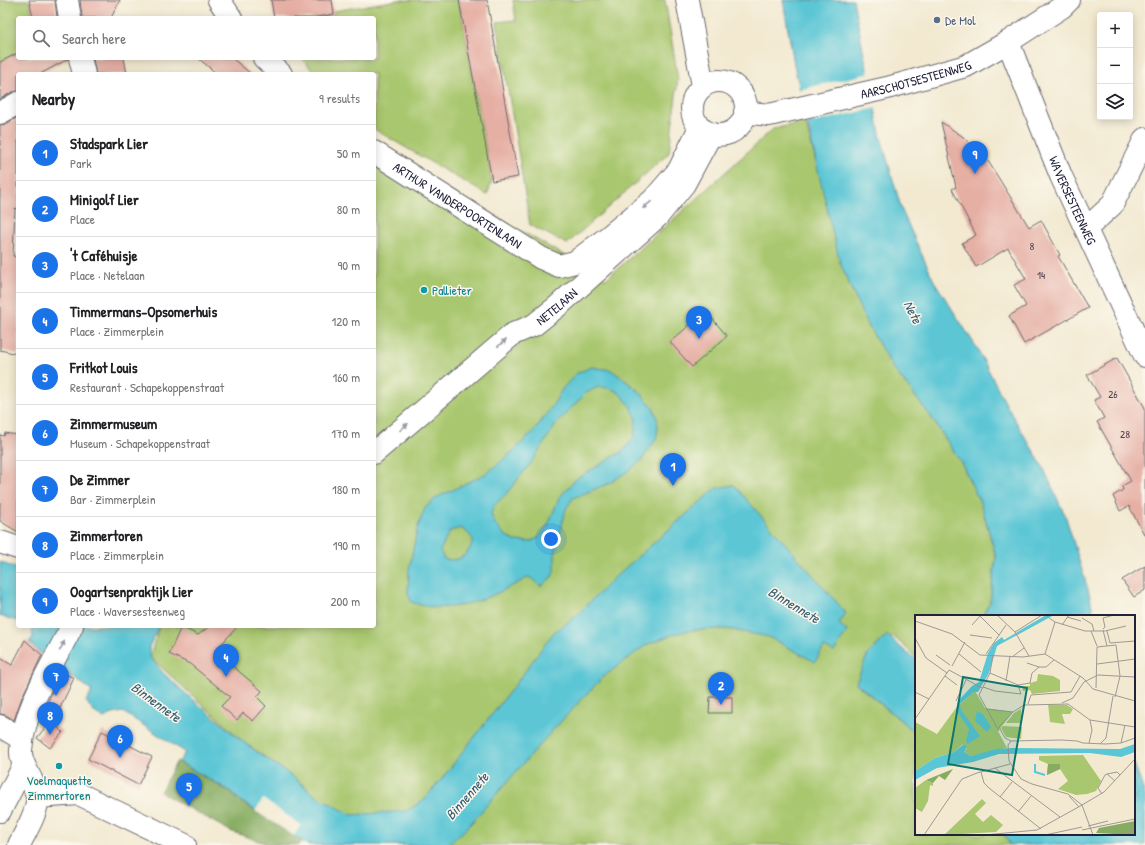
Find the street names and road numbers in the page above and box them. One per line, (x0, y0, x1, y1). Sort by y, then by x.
street label: AARSCHOTSESTEENWEG (859, 56, 975, 103)
street label: WAVERSESTEENWEG (1045, 153, 1101, 248)
street label: ARTHUR VANDERPOORTENLAAN (390, 158, 525, 253)
street label: NETELAAN (532, 284, 581, 329)

